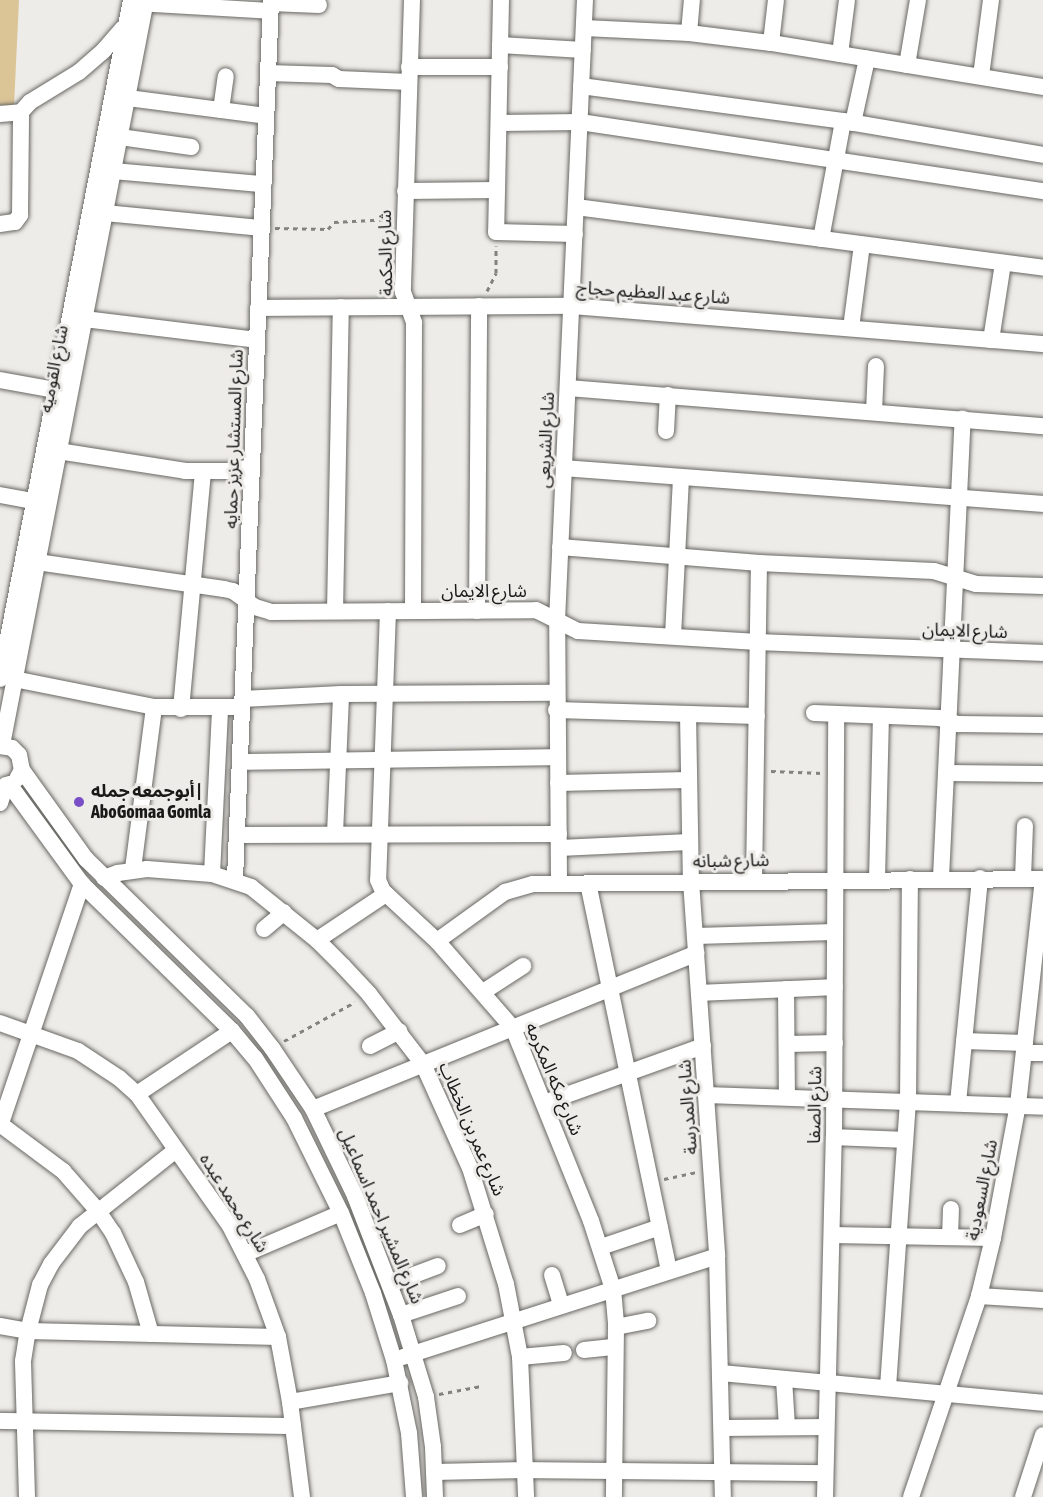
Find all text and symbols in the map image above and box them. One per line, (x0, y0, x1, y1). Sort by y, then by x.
street label: شارع الحكمة (374, 210, 398, 296)
street label: شارع عبد العظيم حجاج (575, 277, 731, 309)
street label: شارع القوميه (35, 323, 73, 415)
street label: شارع المستشار عزيز حمايه (220, 349, 248, 529)
street label: شارع الشريعى (533, 391, 559, 489)
street label: شارع الايمان (441, 580, 527, 602)
street label: شارع الايمان (922, 619, 1008, 643)
place label: أبوجمعه جمله | AboGomaa Gomla (91, 781, 211, 824)
marker: أبوجمعه جمله | AboGomaa Gomla (72, 795, 86, 809)
street label: شارع شبانه (692, 850, 770, 872)
street label: شارع مكه المكرمه (521, 1019, 587, 1139)
street label: شارع عمر بن الخطاب (434, 1059, 510, 1199)
street label: شارع المدرسة (674, 1059, 702, 1155)
street label: شارع الصفا (804, 1066, 826, 1144)
street label: شارع المشير احمد اسماعيل (334, 1125, 428, 1307)
street label: شارع السعودية (962, 1138, 1002, 1242)
street label: شارع محمد عبده (195, 1149, 273, 1257)

